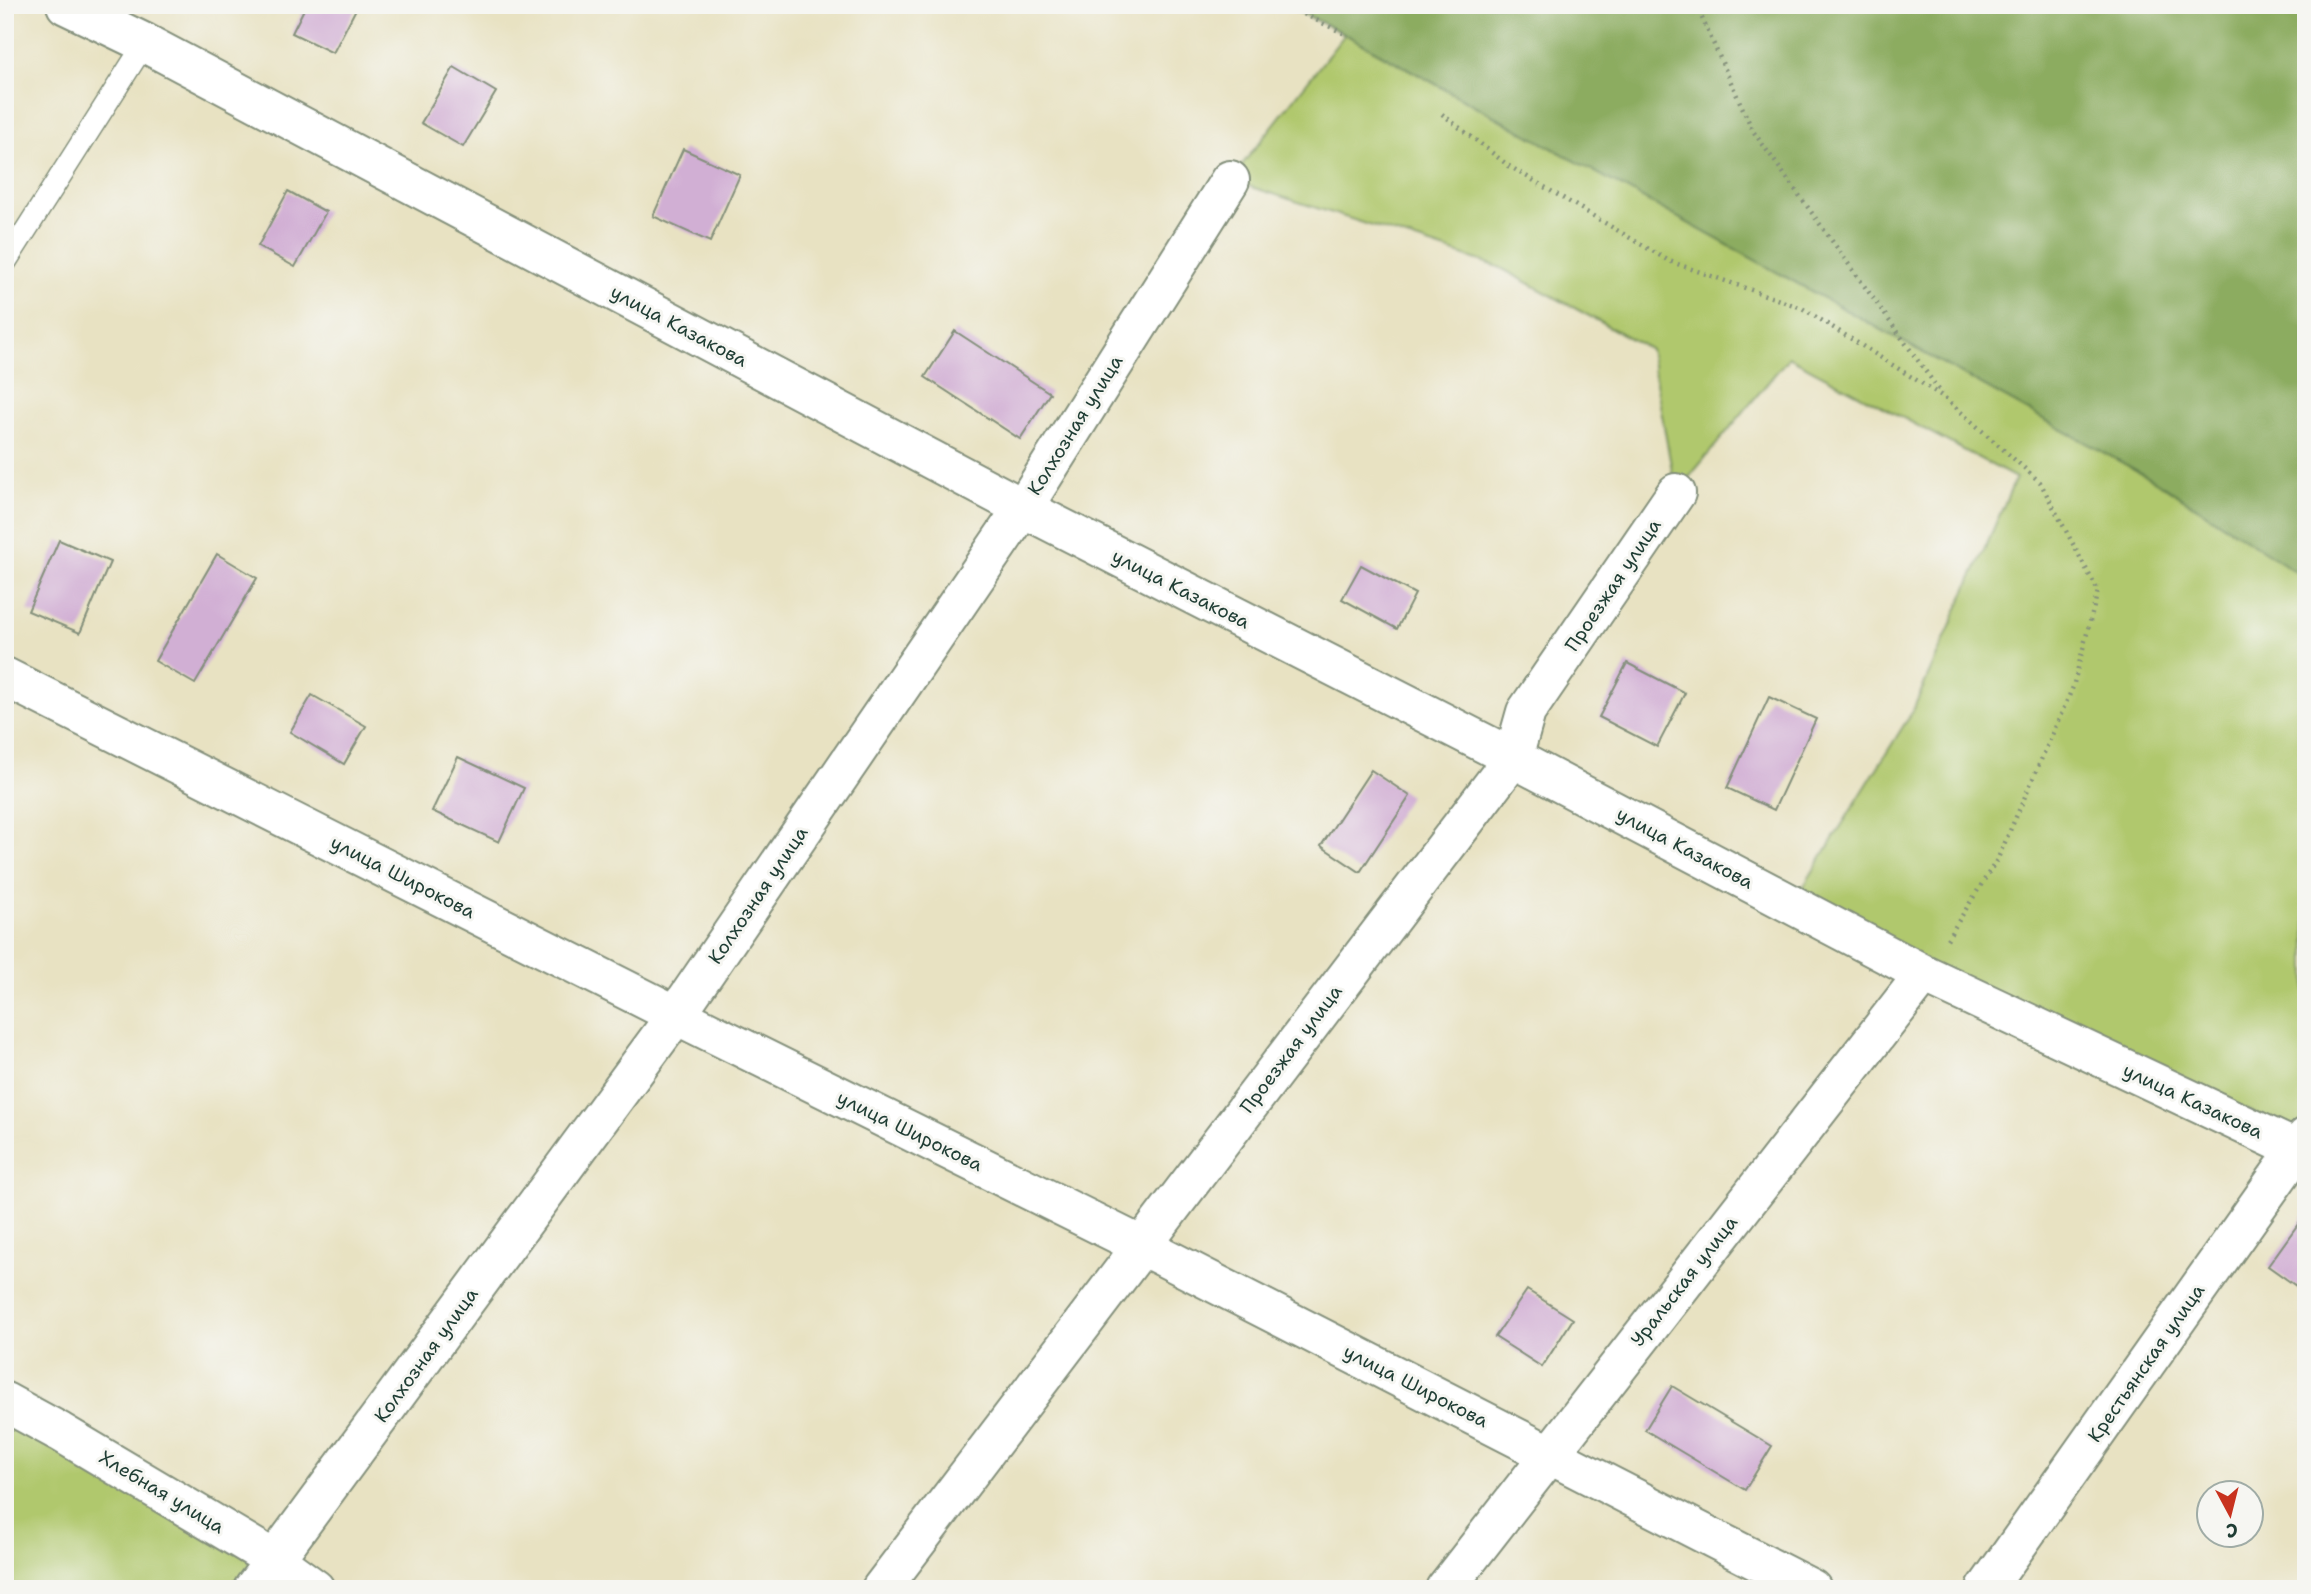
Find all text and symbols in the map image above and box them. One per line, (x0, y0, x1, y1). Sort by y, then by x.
street label: улица Казакова (606, 279, 752, 373)
street label: Колхозная улица (1022, 350, 1128, 500)
street label: Проезжая улица (1559, 514, 1667, 656)
street label: улица Казакова (1108, 543, 1254, 635)
street label: улица Казакова (1612, 801, 1758, 895)
street label: Колхозная улица (703, 821, 813, 969)
street label: улица Широкова (326, 830, 480, 924)
street label: Проезжая улица (1234, 979, 1348, 1118)
street label: улица Казакова (2119, 1058, 2267, 1144)
street label: улица Широкова (833, 1085, 987, 1177)
street label: Уральская улица (1625, 1210, 1743, 1352)
street label: Крестьянская улица (2082, 1279, 2210, 1447)
street label: Колхозная улица (369, 1282, 484, 1427)
street label: улица Широкова (1339, 1339, 1493, 1433)
street label: Хлебная улица (95, 1445, 229, 1539)
north arrow (2196, 1478, 2266, 1548)
text: С (2225, 1517, 2239, 1543)

